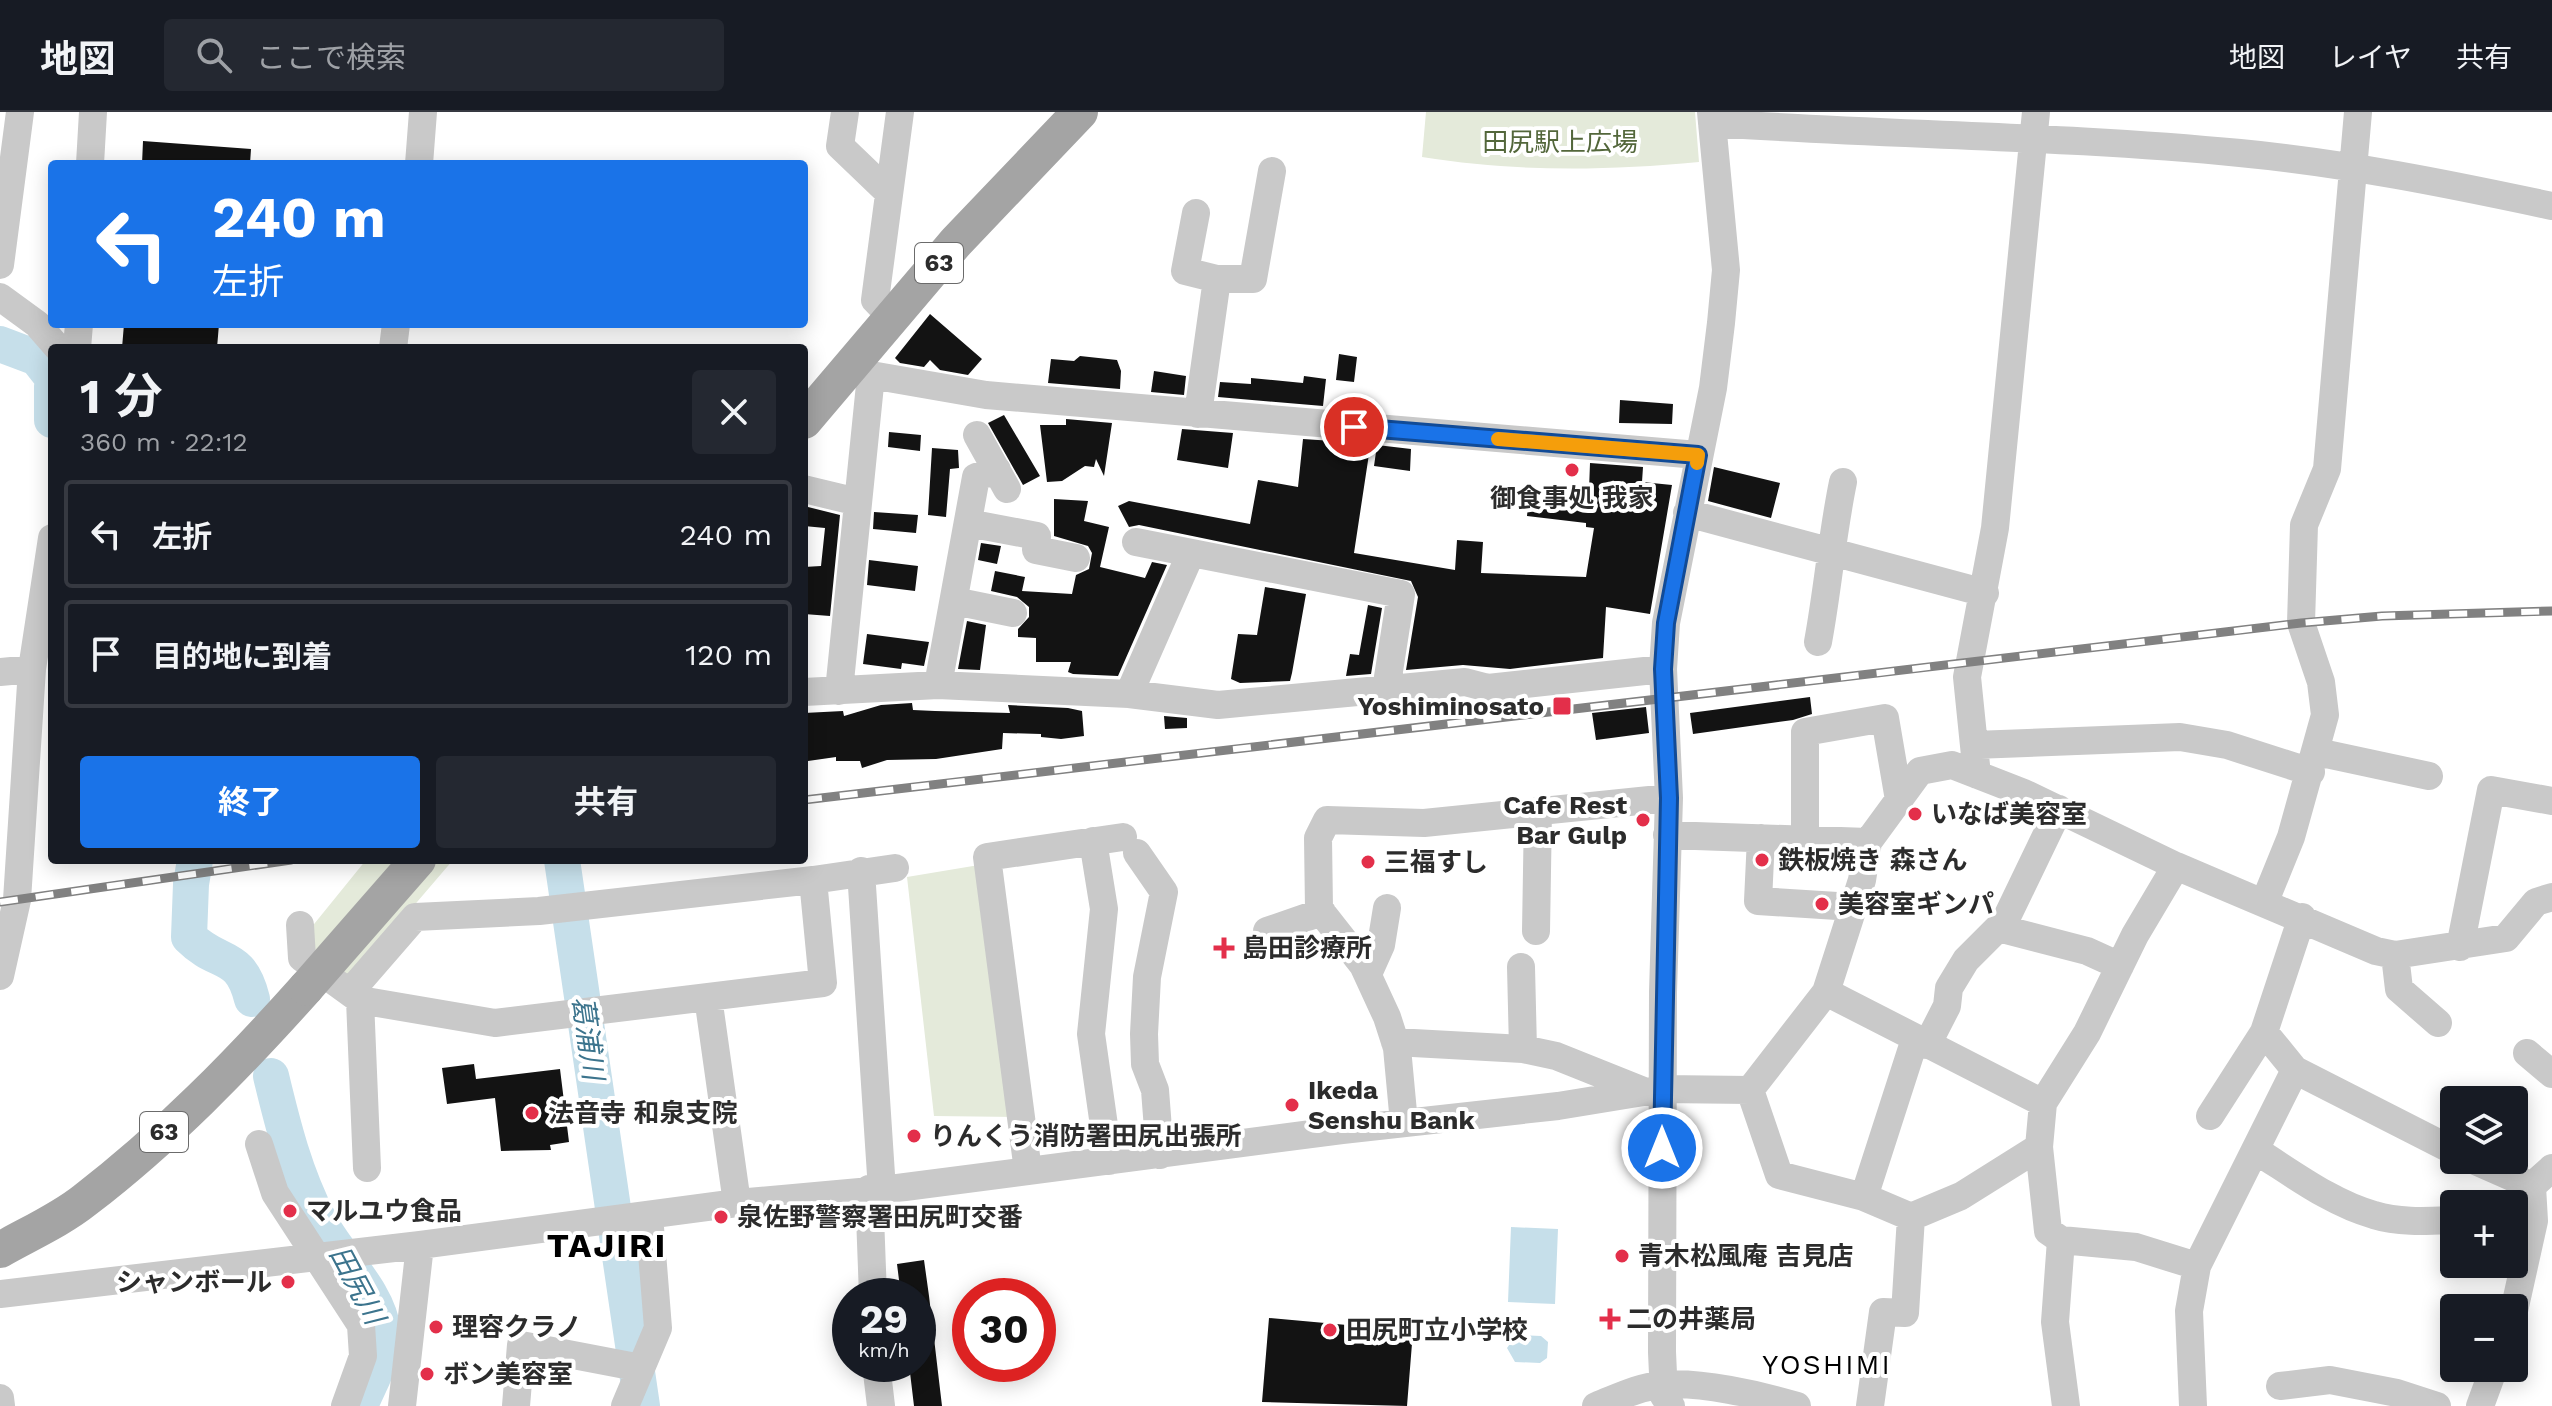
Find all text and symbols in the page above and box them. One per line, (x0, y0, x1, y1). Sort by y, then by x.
search box (164, 19, 724, 91)
icon: search (192, 33, 236, 77)
text: 地図 (40, 37, 116, 81)
text: ここで検索 (256, 40, 406, 75)
text: 地図 (2229, 41, 2285, 74)
text: レイヤ (2329, 41, 2412, 74)
text: 共有 (2456, 41, 2512, 74)
park label: 田尻駅上広場 (1482, 127, 1638, 157)
text: 240 m (212, 185, 386, 251)
icon: left (80, 192, 184, 296)
road number: 63 (915, 243, 963, 283)
text: 左折 (212, 261, 284, 303)
text: 1 分 (80, 368, 162, 425)
button: close (692, 370, 776, 454)
pin (1320, 393, 1388, 461)
icon: arrive (1332, 405, 1376, 449)
text: 360 m · 22:12 (80, 427, 248, 457)
marker: 御食事処 我家 (1563, 461, 1581, 479)
place label: 御食事処 我家 (1490, 483, 1654, 513)
icon: left (84, 512, 128, 556)
text: 240 m (680, 517, 772, 552)
text: 左折 (152, 519, 212, 554)
icon: arrive (84, 632, 128, 676)
text: 120 m (685, 637, 772, 672)
text: 目的地に到着 (152, 639, 332, 674)
place label: Yoshiminosato (1358, 691, 1544, 721)
marker: Yoshiminosato (1551, 695, 1573, 717)
button: 終了 (80, 756, 420, 848)
button: 共有 (436, 756, 776, 848)
place label: Cafe Rest Bar Gulp (1503, 790, 1628, 850)
place label: いなば美容室 (1931, 799, 2087, 829)
marker: いなば美容室 (1906, 805, 1924, 823)
marker: Cafe Rest Bar Gulp (1634, 811, 1652, 829)
place label: 鉄板焼き 森さん (1778, 845, 1967, 875)
place label: 三福すし (1384, 847, 1488, 877)
marker: 鉄板焼き 森さん (1753, 851, 1771, 869)
marker: 三福すし (1359, 853, 1377, 871)
place label: 美容室ギンパ (1838, 889, 1994, 919)
marker: 美容室ギンパ (1813, 895, 1831, 913)
place label: 島田診療所 (1242, 933, 1372, 963)
marker: 島田診療所 (1213, 937, 1235, 959)
water label: 葛浦川 (566, 994, 611, 1085)
place label: Ikeda Senshu Bank (1308, 1075, 1475, 1135)
map controls (2440, 1086, 2528, 1382)
button: layers (2440, 1086, 2528, 1174)
marker: Ikeda Senshu Bank (1283, 1096, 1301, 1114)
place label: 法音寺 和泉支院 (548, 1098, 737, 1128)
marker: 法音寺 和泉支院 (523, 1104, 541, 1122)
position arrow (1620, 1106, 1704, 1190)
road number: 63 (140, 1112, 188, 1152)
place label: りんくう消防署田尻出張所 (930, 1121, 1241, 1151)
marker: りんくう消防署田尻出張所 (905, 1127, 923, 1145)
button: + (2440, 1190, 2528, 1278)
place label: マルユウ食品 (306, 1196, 462, 1226)
marker: マルユウ食品 (281, 1202, 299, 1220)
place label: 泉佐野警察署田尻町交番 (737, 1202, 1023, 1232)
marker: 泉佐野警察署田尻町交番 (712, 1208, 730, 1226)
district label: TAJIRI (547, 1225, 667, 1265)
water label: 田尻川 (323, 1240, 393, 1332)
place label: 青木松風庵 吉見店 (1638, 1241, 1853, 1271)
marker: 青木松風庵 吉見店 (1613, 1247, 1631, 1265)
place label: シャンボール (116, 1267, 272, 1297)
marker: シャンボール (279, 1273, 297, 1291)
speed limit sign: 30 (952, 1278, 1056, 1382)
button: − (2440, 1294, 2528, 1382)
text: 29 (860, 1296, 908, 1343)
place label: 二の井薬局 (1626, 1304, 1756, 1334)
marker: 二の井薬局 (1601, 1310, 1619, 1328)
place label: 理容クラノ (452, 1312, 581, 1342)
place label: 田尻町立小学校 (1346, 1315, 1528, 1345)
marker: 理容クラノ (427, 1318, 445, 1336)
marker: 田尻町立小学校 (1321, 1321, 1339, 1339)
text: km/h (858, 1338, 910, 1362)
district label: YOSHIMI (1762, 1348, 1892, 1381)
place label: ボン美容室 (443, 1359, 573, 1389)
marker: ボン美容室 (418, 1365, 436, 1383)

